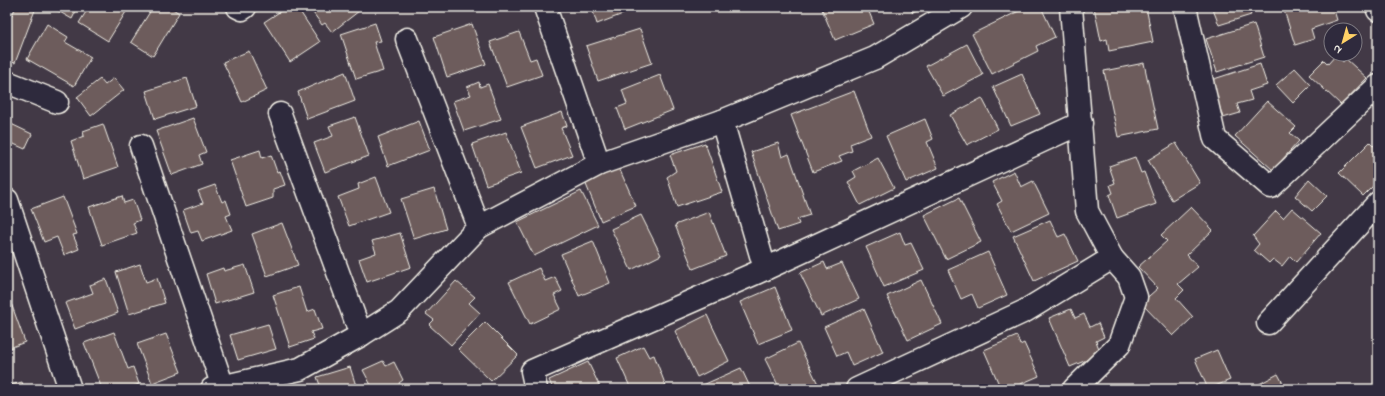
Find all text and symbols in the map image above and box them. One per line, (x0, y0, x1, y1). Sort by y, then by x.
north arrow (1323, 22, 1363, 62)
text: N (1330, 41, 1345, 58)

